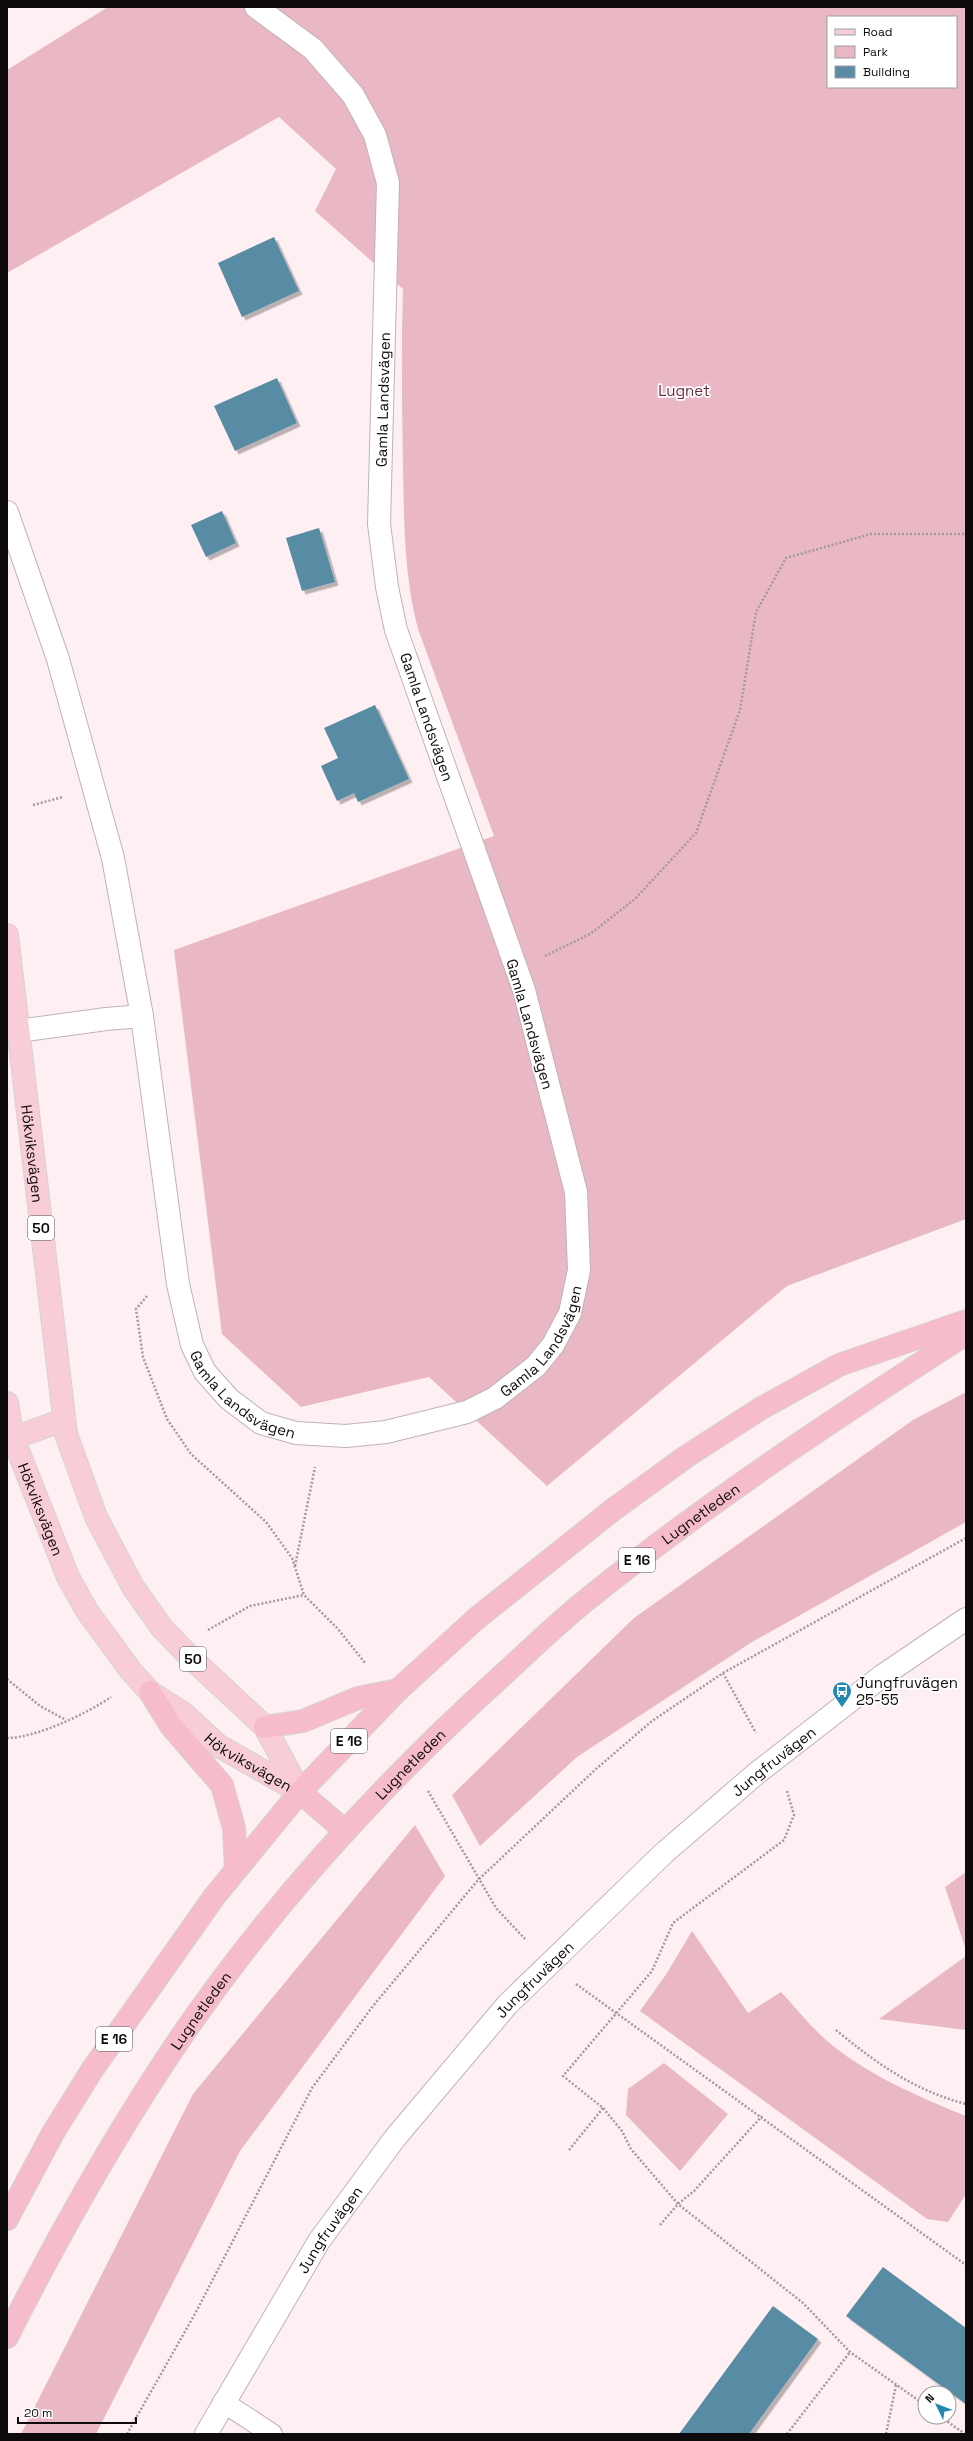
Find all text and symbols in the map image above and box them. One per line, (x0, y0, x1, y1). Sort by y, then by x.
legend (827, 16, 957, 88)
text: Road (863, 24, 892, 40)
text: Park (863, 44, 888, 60)
text: Building (863, 64, 910, 80)
street label: Gamla Landsvägen (371, 332, 394, 467)
park label: Lugnet (658, 381, 710, 400)
street label: Gamla Landsvägen (396, 650, 458, 784)
street label: Gamla Landsvägen (502, 957, 558, 1091)
street label: Hökviksvägen (18, 1103, 48, 1204)
road number: 50 (28, 1216, 54, 1240)
street label: Gamla Landsvägen (496, 1284, 585, 1400)
street label: Gamla Landsvägen (186, 1347, 298, 1442)
street label: Hökviksvägen (14, 1460, 68, 1558)
street label: Lugnetleden (657, 1479, 743, 1548)
road number: E 16 (619, 1548, 655, 1572)
road number: 50 (180, 1647, 206, 1671)
place label: Jungfruvägen 25-55 (856, 1673, 958, 1709)
bus stop icon: Jungfruvägen 25-55 (831, 1680, 853, 1708)
street label: Jungfruvägen (727, 1722, 819, 1800)
street label: Lugnetleden (371, 1724, 449, 1803)
street label: Hökviksvägen (201, 1728, 296, 1795)
road number: E 16 (331, 1729, 367, 1753)
street label: Jungfruvägen (491, 1937, 577, 2021)
street label: Lugnetleden (166, 1967, 235, 2053)
road number: E 16 (96, 2027, 132, 2051)
street label: Jungfruvägen (293, 2182, 366, 2277)
north arrow (917, 2385, 957, 2425)
text: N (922, 2391, 937, 2406)
scale bar (18, 2399, 136, 2425)
text: 20 m (24, 2405, 52, 2421)

